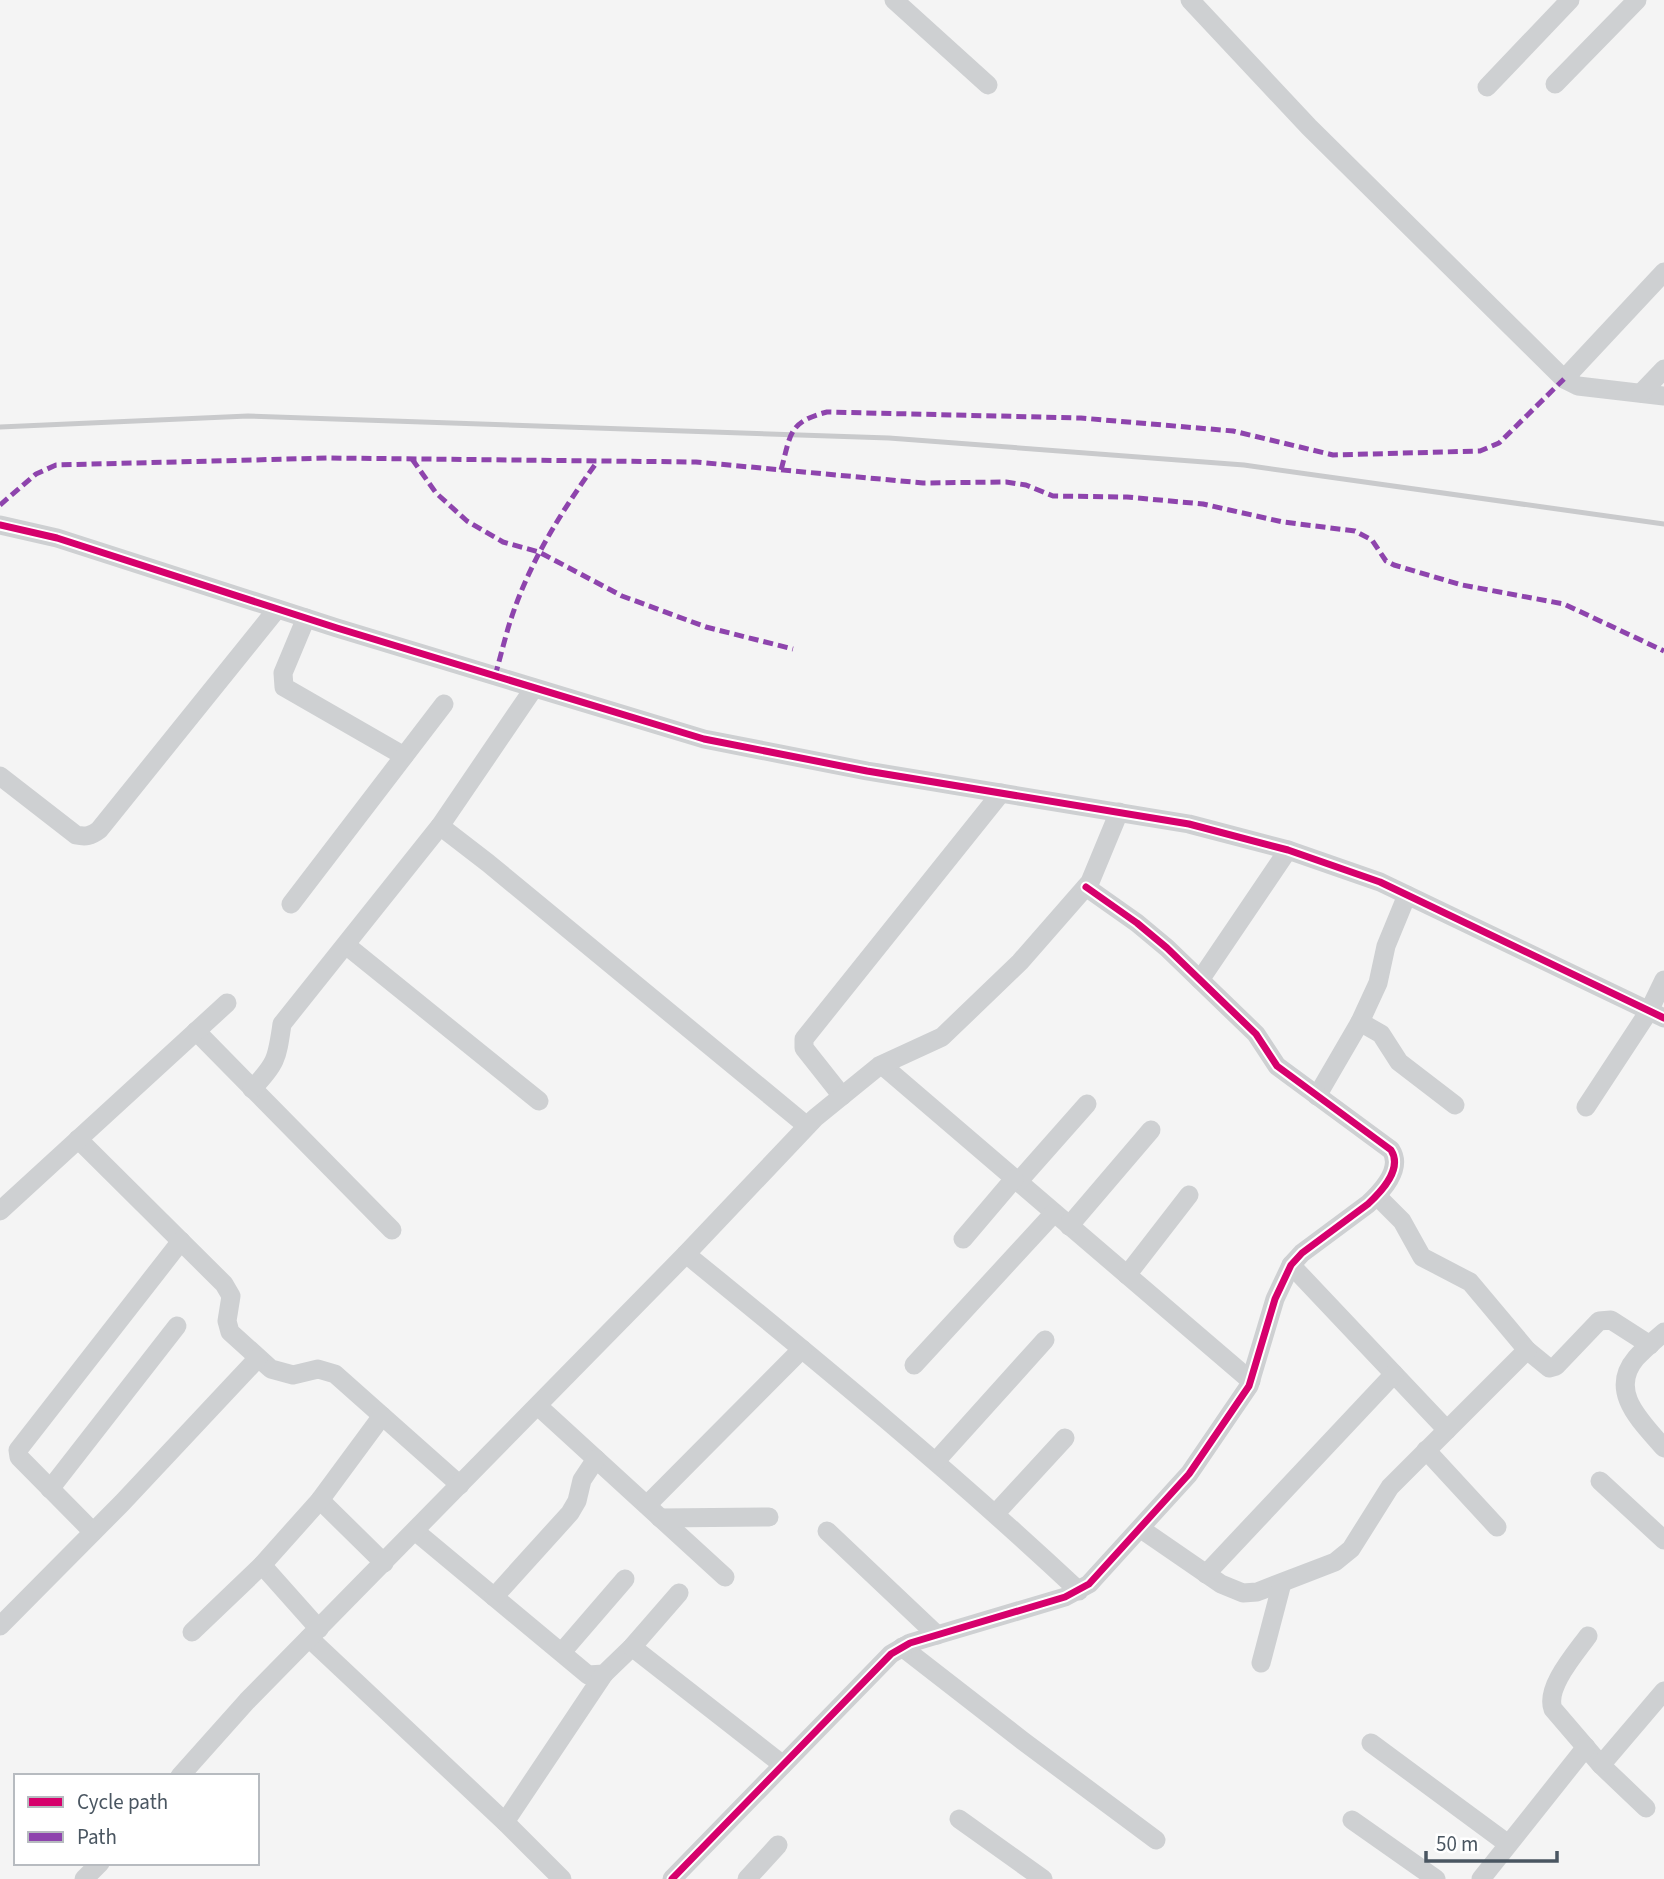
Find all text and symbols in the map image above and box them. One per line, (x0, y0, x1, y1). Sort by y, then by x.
legend (14, 1774, 259, 1865)
text: Cycle path (77, 1787, 168, 1817)
scale bar (1426, 1820, 1557, 1864)
text: Path (77, 1822, 117, 1852)
text: 50 m (1436, 1829, 1478, 1859)

